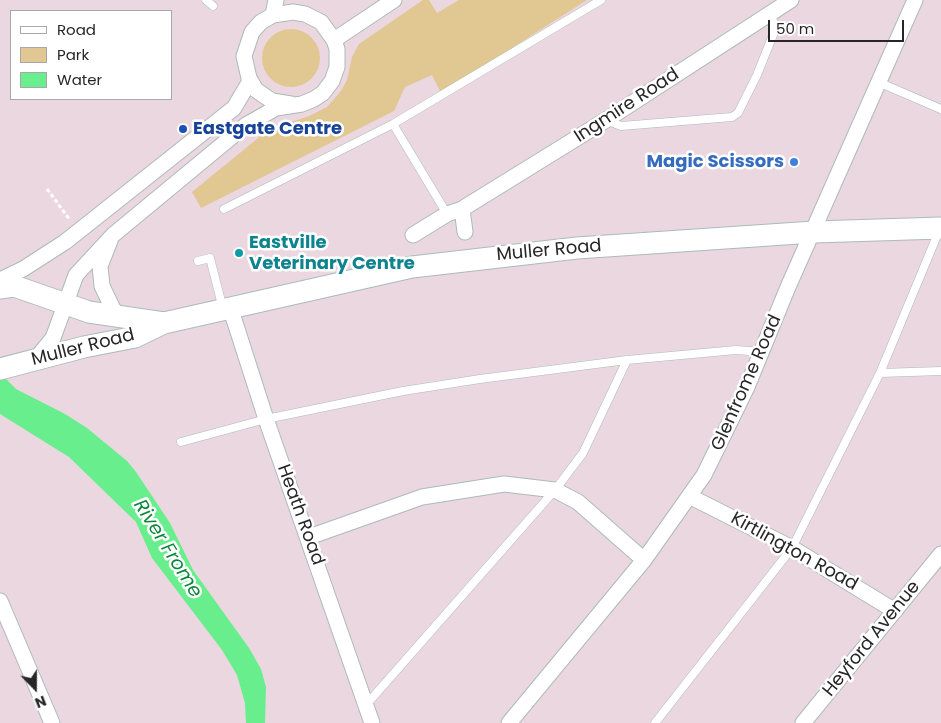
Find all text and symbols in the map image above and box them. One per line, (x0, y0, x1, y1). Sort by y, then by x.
legend (10, 10, 172, 100)
scale bar (771, 10, 907, 42)
text: 50 m (776, 18, 814, 39)
text: Road (57, 19, 96, 40)
text: Park (57, 44, 89, 65)
street label: Ingmire Road (571, 64, 683, 148)
text: Water (57, 69, 102, 90)
place label: Eastgate Centre (193, 118, 342, 140)
marker: Eastgate Centre (177, 123, 189, 135)
place label: Magic Scissors (646, 151, 784, 173)
marker: Magic Scissors (788, 156, 800, 168)
place label: Eastville Veterinary Centre (249, 232, 415, 274)
street label: Muller Road (496, 236, 602, 266)
marker: Eastville Veterinary Centre (233, 247, 245, 259)
street label: Glenfrome Road (707, 312, 787, 454)
street label: Muller Road (29, 325, 137, 371)
street label: Heath Road (272, 462, 328, 568)
water label: River Frome (128, 496, 206, 602)
street label: Kirtlington Road (727, 508, 861, 596)
street label: Heyford Avenue (819, 577, 925, 701)
north arrow (10, 663, 60, 713)
text: N (32, 691, 49, 713)

